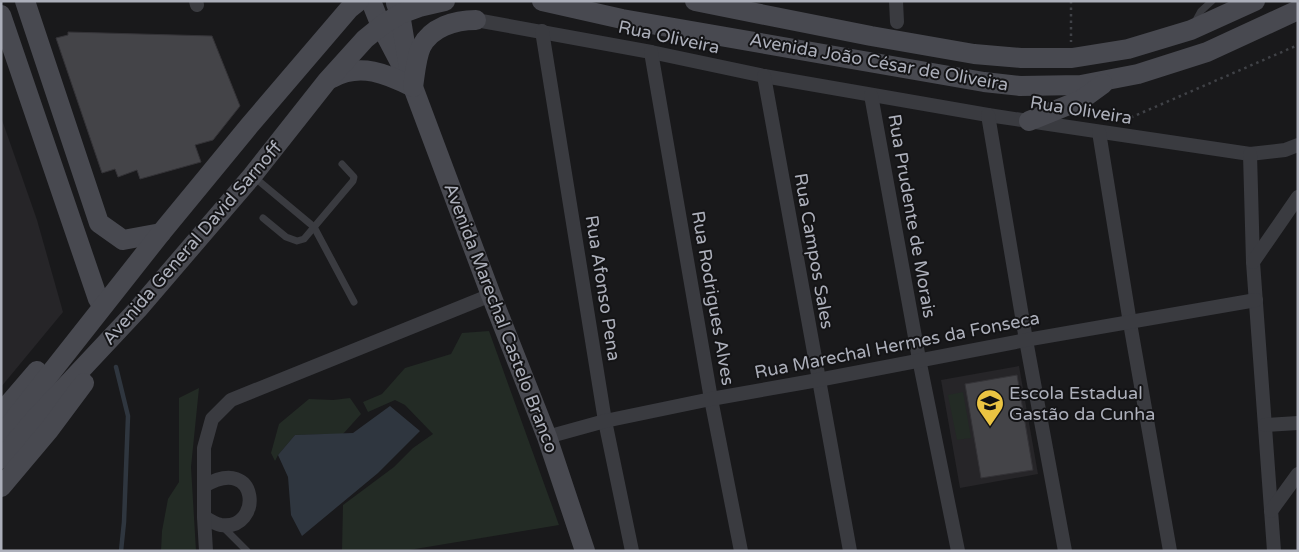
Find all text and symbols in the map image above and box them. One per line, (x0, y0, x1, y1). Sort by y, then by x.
street label: Rua Oliveira (616, 16, 722, 58)
street label: Avenida João César de Oliveira (748, 28, 1010, 96)
street label: Rua Oliveira (1028, 91, 1134, 129)
street label: Rua Prudente de Morais (883, 112, 941, 320)
street label: Avenida General David Sarnoff (98, 137, 286, 349)
street label: Rua Campos Sales (789, 171, 839, 331)
street label: Avenida Marechal Castelo Branco (439, 180, 563, 456)
street label: Rua Rodrigues Alves (687, 209, 739, 387)
street label: Rua Afonso Pena (581, 214, 625, 362)
street label: Rua Marechal Hermes da Fonseca (753, 307, 1041, 383)
place label: Escola Estadual Gastão da Cunha (1009, 382, 1155, 425)
school or university icon: Escola Estadual Gastão da Cunha (975, 388, 1005, 427)

